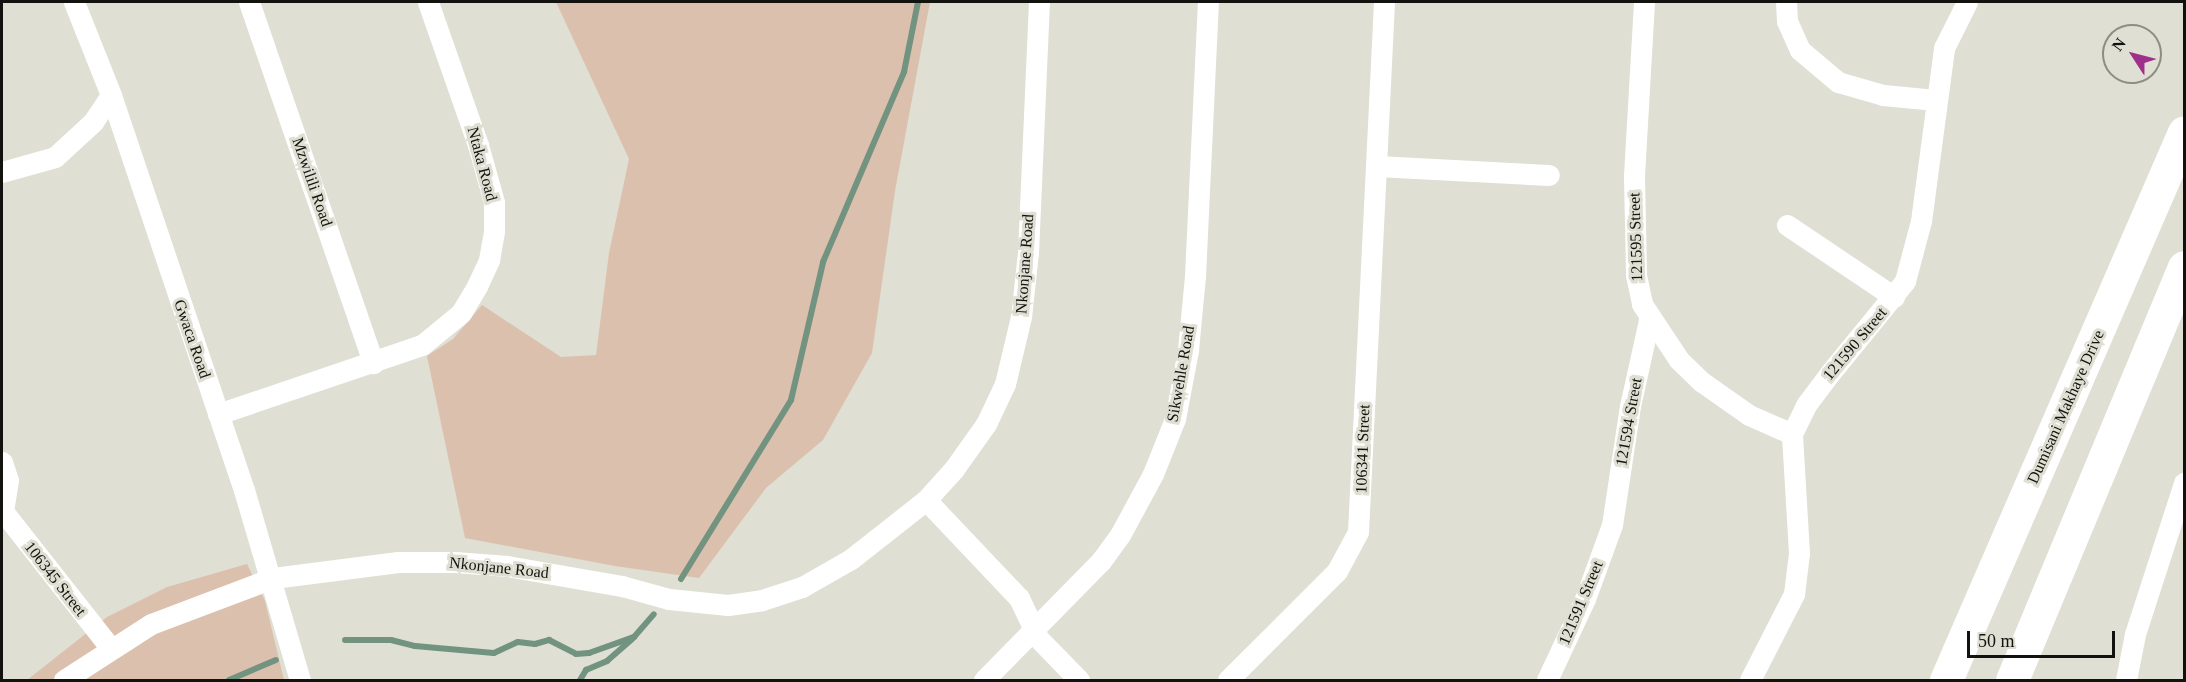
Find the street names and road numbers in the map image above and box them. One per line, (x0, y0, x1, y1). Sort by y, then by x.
street label: Ntaka Road (463, 125, 501, 203)
street label: Mzwilili Road (288, 135, 336, 229)
street label: 121595 Street (1625, 192, 1647, 282)
street label: Nkonjane Road (1012, 213, 1038, 315)
street label: Gwaca Road (170, 297, 214, 381)
street label: 121590 Street (1819, 304, 1891, 384)
street label: Sikwehle Road (1163, 324, 1199, 424)
street label: Dumisani Makhaye Drive (2023, 327, 2109, 487)
street label: 121594 Street (1612, 376, 1646, 468)
street label: 106341 Street (1352, 404, 1374, 494)
street label: 106345 Street (20, 538, 90, 620)
street label: Nkonjane Road (448, 553, 550, 583)
street label: 121591 Street (1555, 558, 1607, 648)

